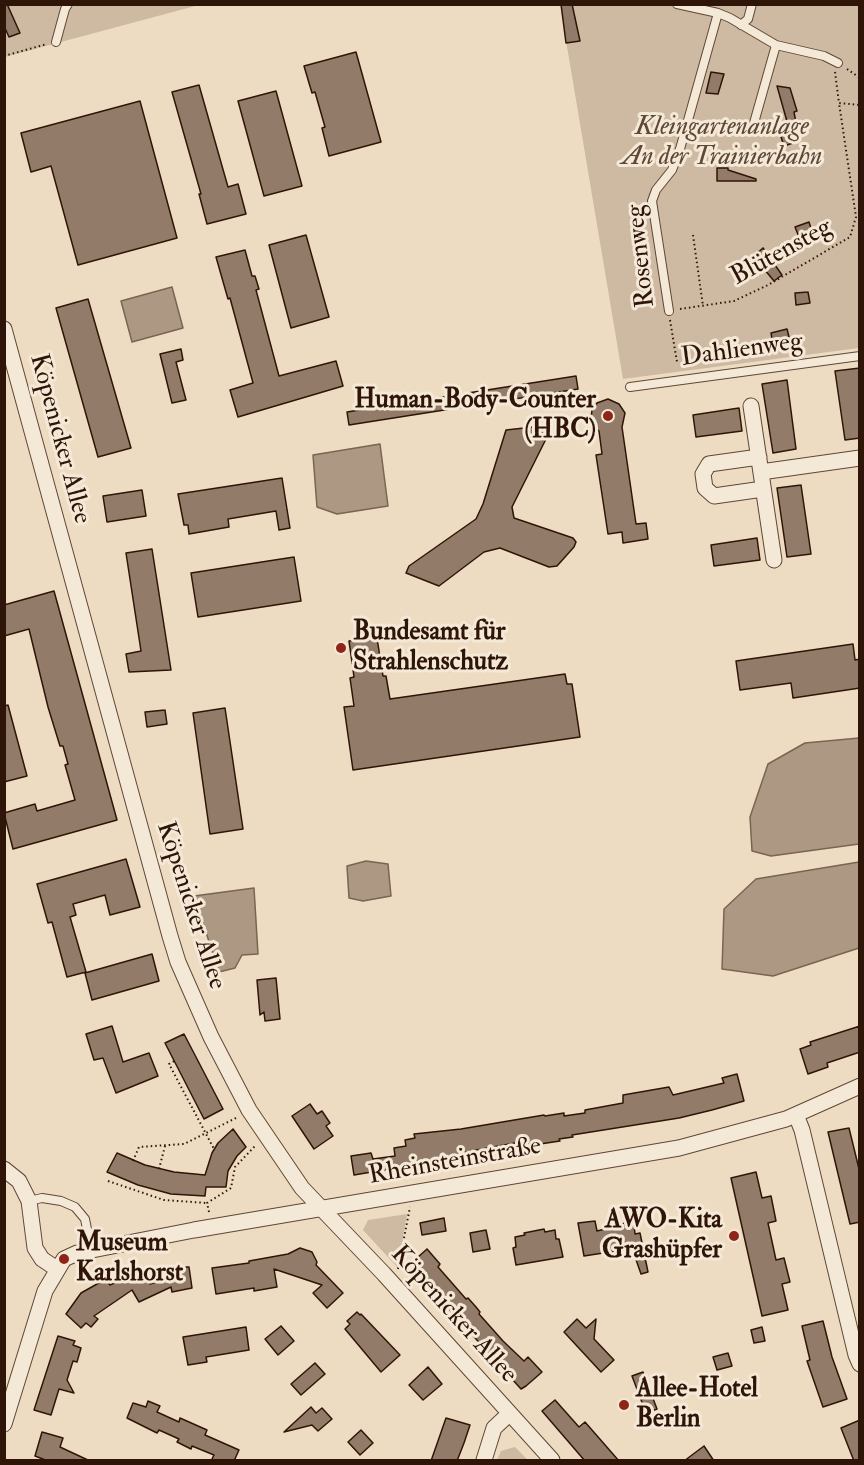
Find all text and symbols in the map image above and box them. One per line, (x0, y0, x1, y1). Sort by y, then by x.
park label: Kleingartenanlage An der Trainierbahn (622, 112, 822, 174)
street label: Rosenweg (621, 203, 663, 309)
street label: Blütensteg (726, 213, 838, 293)
street label: Dahlienweg (679, 327, 805, 375)
street label: Köpenicker Allee (21, 351, 97, 527)
place label: Human-Body-Counter (HBC) (354, 385, 596, 446)
marker: Human-Body-Counter (HBC) (601, 409, 615, 423)
place label: Bundesamt für Strahlenschutz (353, 617, 508, 678)
marker: Bundesamt für Strahlenschutz (334, 641, 348, 655)
street label: Köpenicker Allee (148, 818, 232, 994)
street label: Rheinsteinstraße (366, 1131, 544, 1193)
place label: AWO-Kita Grashüpfer (602, 1205, 722, 1266)
place label: Museum Karlshorst (76, 1228, 183, 1290)
marker: AWO-Kita Grashüpfer (727, 1229, 741, 1243)
street label: Köpenicker Allee (383, 1240, 523, 1390)
marker: Museum Karlshorst (57, 1252, 71, 1266)
place label: Allee-Hotel Berlin (636, 1374, 758, 1436)
marker: Allee-Hotel Berlin (617, 1398, 631, 1412)

